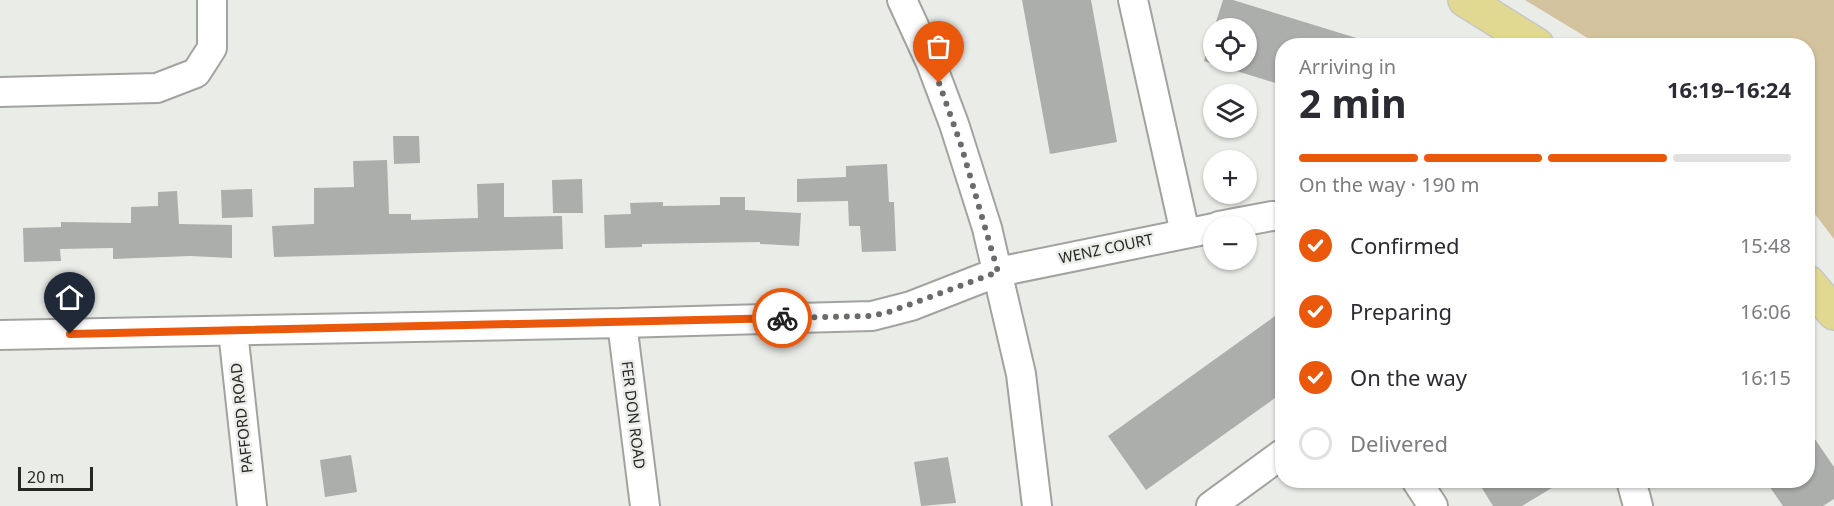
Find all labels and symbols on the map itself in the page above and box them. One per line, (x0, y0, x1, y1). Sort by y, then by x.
pin (913, 21, 964, 83)
street label: WENZ COURT (1057, 228, 1155, 268)
pin (44, 272, 95, 334)
courier (752, 288, 812, 348)
street label: FER DON ROAD (617, 360, 651, 470)
street label: PAFFORD ROAD (225, 362, 257, 474)
scale bar (18, 464, 93, 492)

